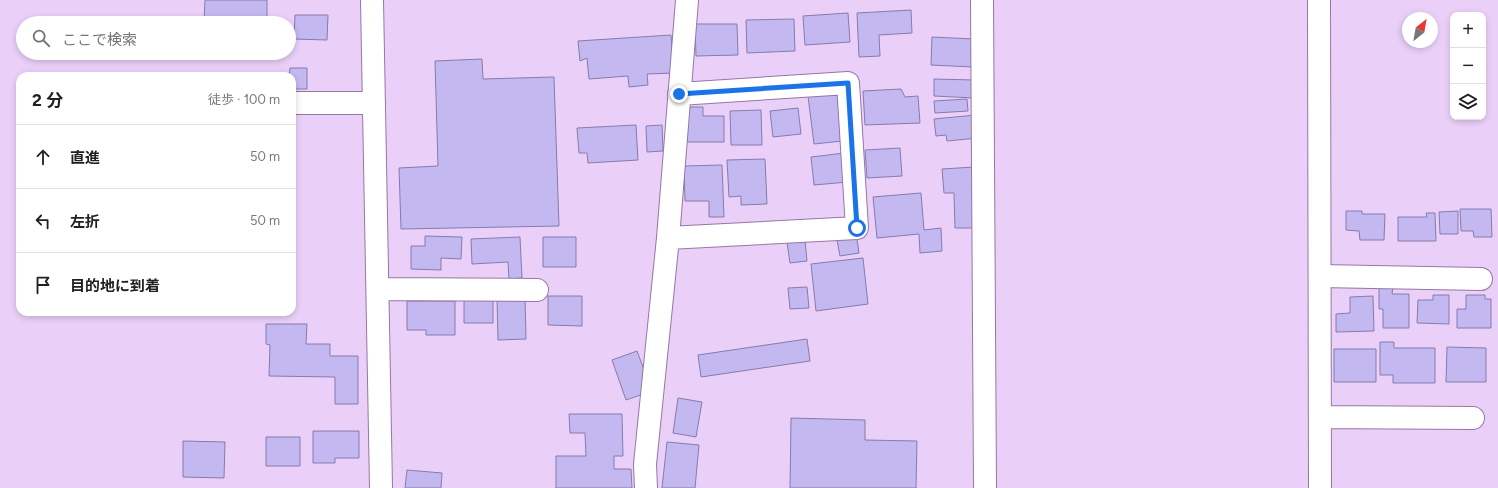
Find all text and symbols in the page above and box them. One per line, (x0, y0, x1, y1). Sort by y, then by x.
north arrow (1402, 12, 1438, 48)
map controls (1450, 12, 1486, 120)
button: + (1450, 12, 1486, 48)
search box (16, 16, 296, 60)
icon: search (30, 27, 52, 49)
text: ここで検索 (62, 31, 137, 49)
button: − (1450, 48, 1486, 84)
button: layers (1450, 84, 1486, 120)
route end (670, 85, 688, 103)
text: 2 分 (32, 90, 63, 110)
text: 徒歩 · 100 m (208, 92, 280, 107)
icon: ahead (32, 146, 54, 168)
text: 直進 (70, 149, 100, 167)
text: 50 m (250, 149, 280, 164)
icon: left (32, 210, 54, 232)
text: 左折 (70, 213, 100, 231)
text: 50 m (250, 213, 280, 228)
route start (848, 219, 866, 237)
icon: arrive (32, 274, 54, 296)
text: 目的地に到着 (70, 277, 160, 295)

